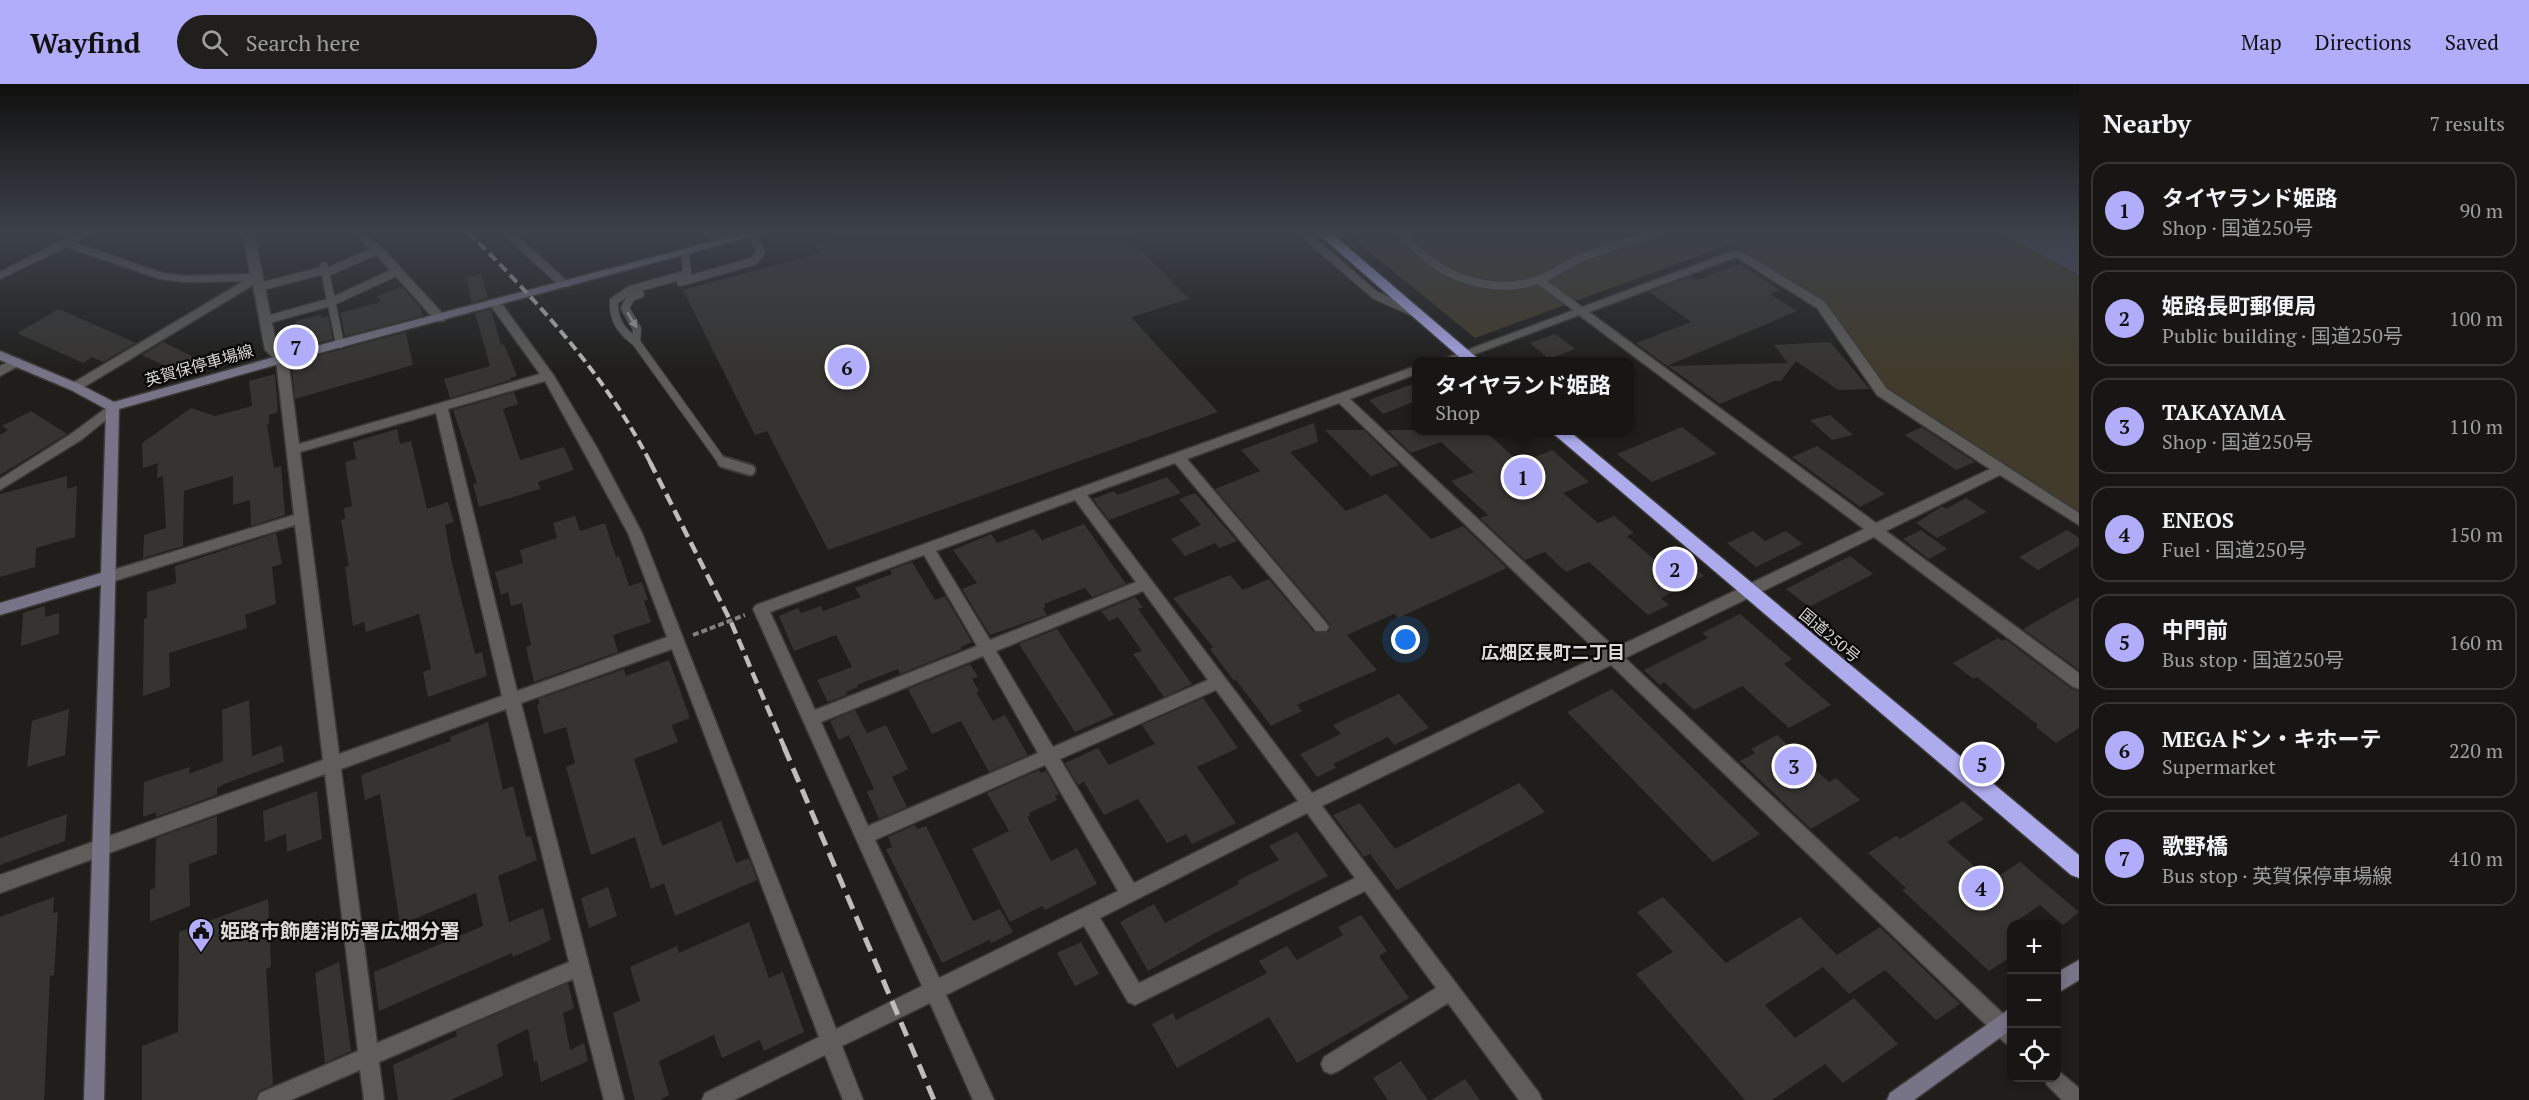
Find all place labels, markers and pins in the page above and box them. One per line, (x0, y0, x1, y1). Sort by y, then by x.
pin: 7 (276, 324, 316, 370)
pin: 6 (828, 344, 866, 390)
pin: 1 (1504, 454, 1543, 500)
pin: 2 (1656, 546, 1694, 592)
pin: 5 (1962, 742, 2002, 786)
pin: 3 (1774, 744, 1814, 788)
pin: 4 (1962, 866, 2000, 910)
public building icon: 姫路市飾磨消防署広畑分署 (186, 916, 216, 954)
place label: 姫路市飾磨消防署広畑分署 (220, 917, 460, 944)

